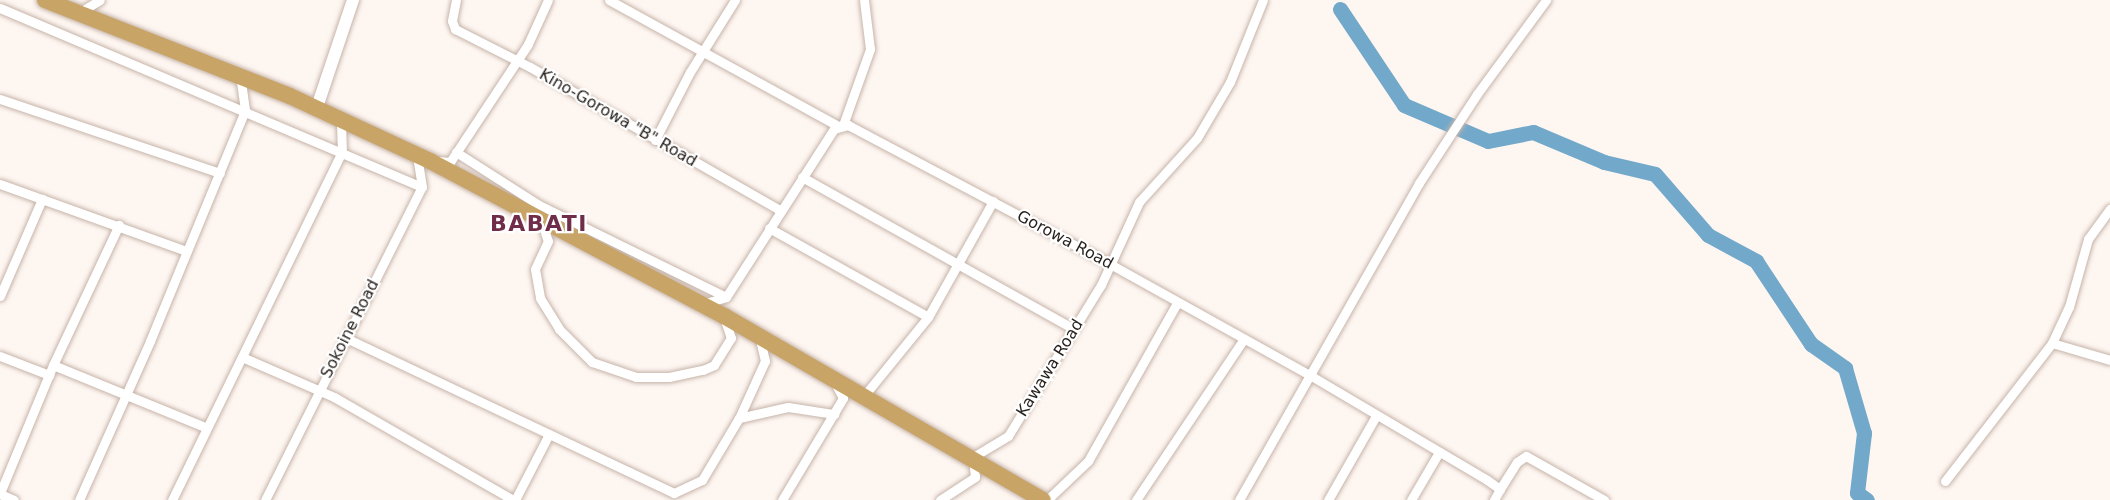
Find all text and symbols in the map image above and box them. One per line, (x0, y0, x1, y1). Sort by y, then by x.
street label: Kino-Gorowa "B" Road (536, 65, 700, 171)
street label: Gorowa Road (1014, 207, 1116, 273)
district label: BABATI (490, 211, 588, 237)
street label: Sokoine Road (317, 276, 383, 382)
street label: Kawawa Road (1012, 316, 1088, 420)

